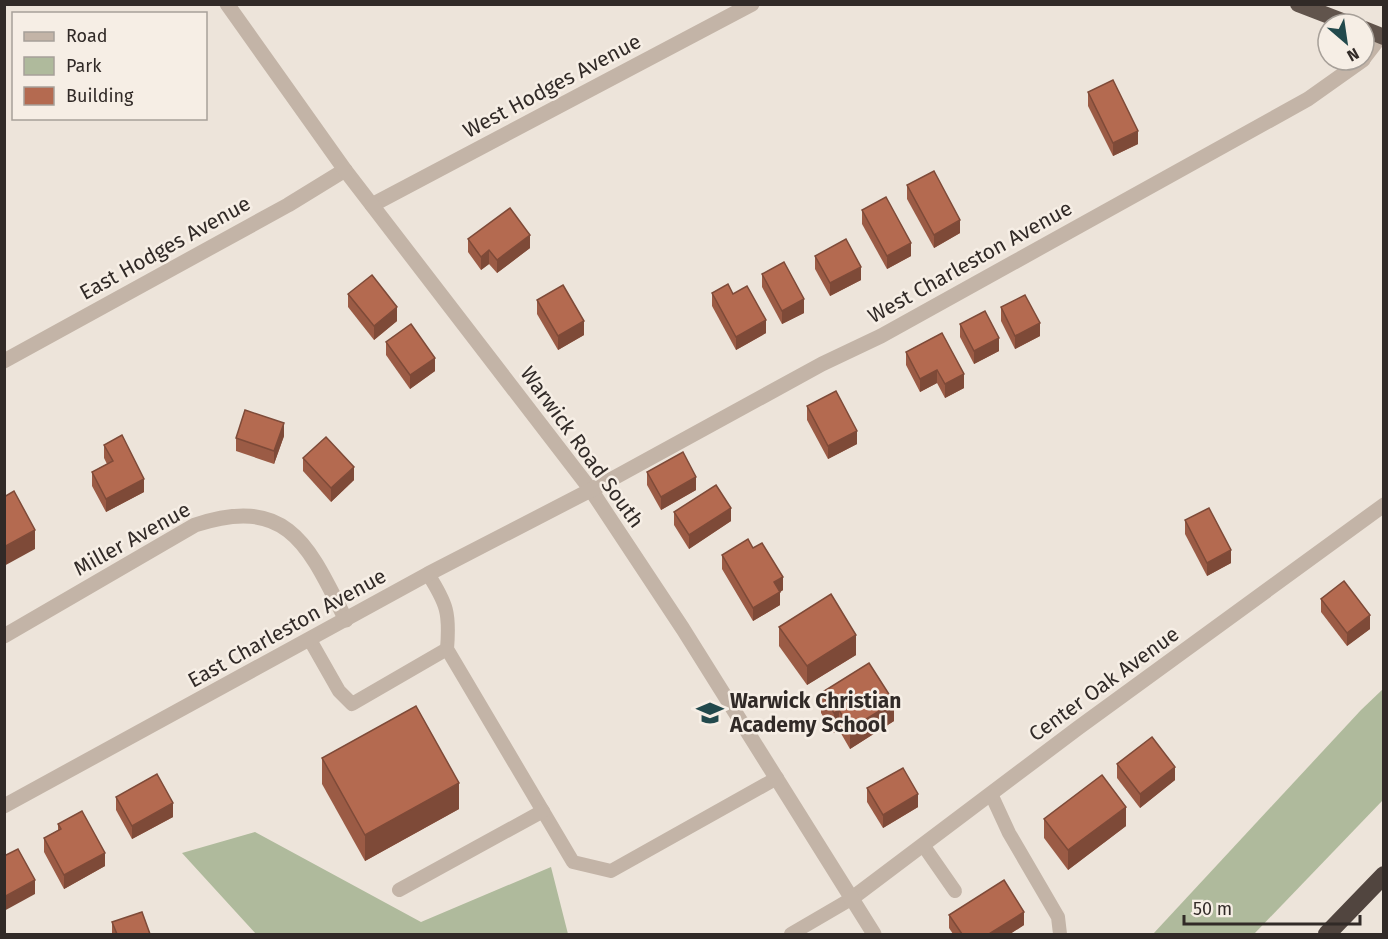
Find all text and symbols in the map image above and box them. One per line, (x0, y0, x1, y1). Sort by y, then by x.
legend (12, 12, 207, 120)
north arrow (1316, 12, 1376, 72)
text: Road (66, 25, 108, 47)
street label: West Hodges Avenue (459, 28, 645, 144)
text: N (1344, 44, 1362, 66)
text: Park (66, 55, 102, 77)
text: Building (66, 85, 134, 107)
street label: East Hodges Avenue (75, 190, 255, 306)
street label: West Charleston Avenue (863, 195, 1077, 329)
street label: Warwick Road South (515, 361, 649, 533)
street label: Miller Avenue (69, 496, 195, 582)
street label: East Charleston Avenue (183, 563, 391, 693)
street label: Center Oak Avenue (1024, 621, 1184, 747)
place label: Warwick Christian Academy School (729, 688, 902, 738)
school or university icon: Warwick Christian Academy School (695, 698, 725, 728)
scale bar (1184, 888, 1360, 926)
text: 50 m (1193, 898, 1232, 920)

